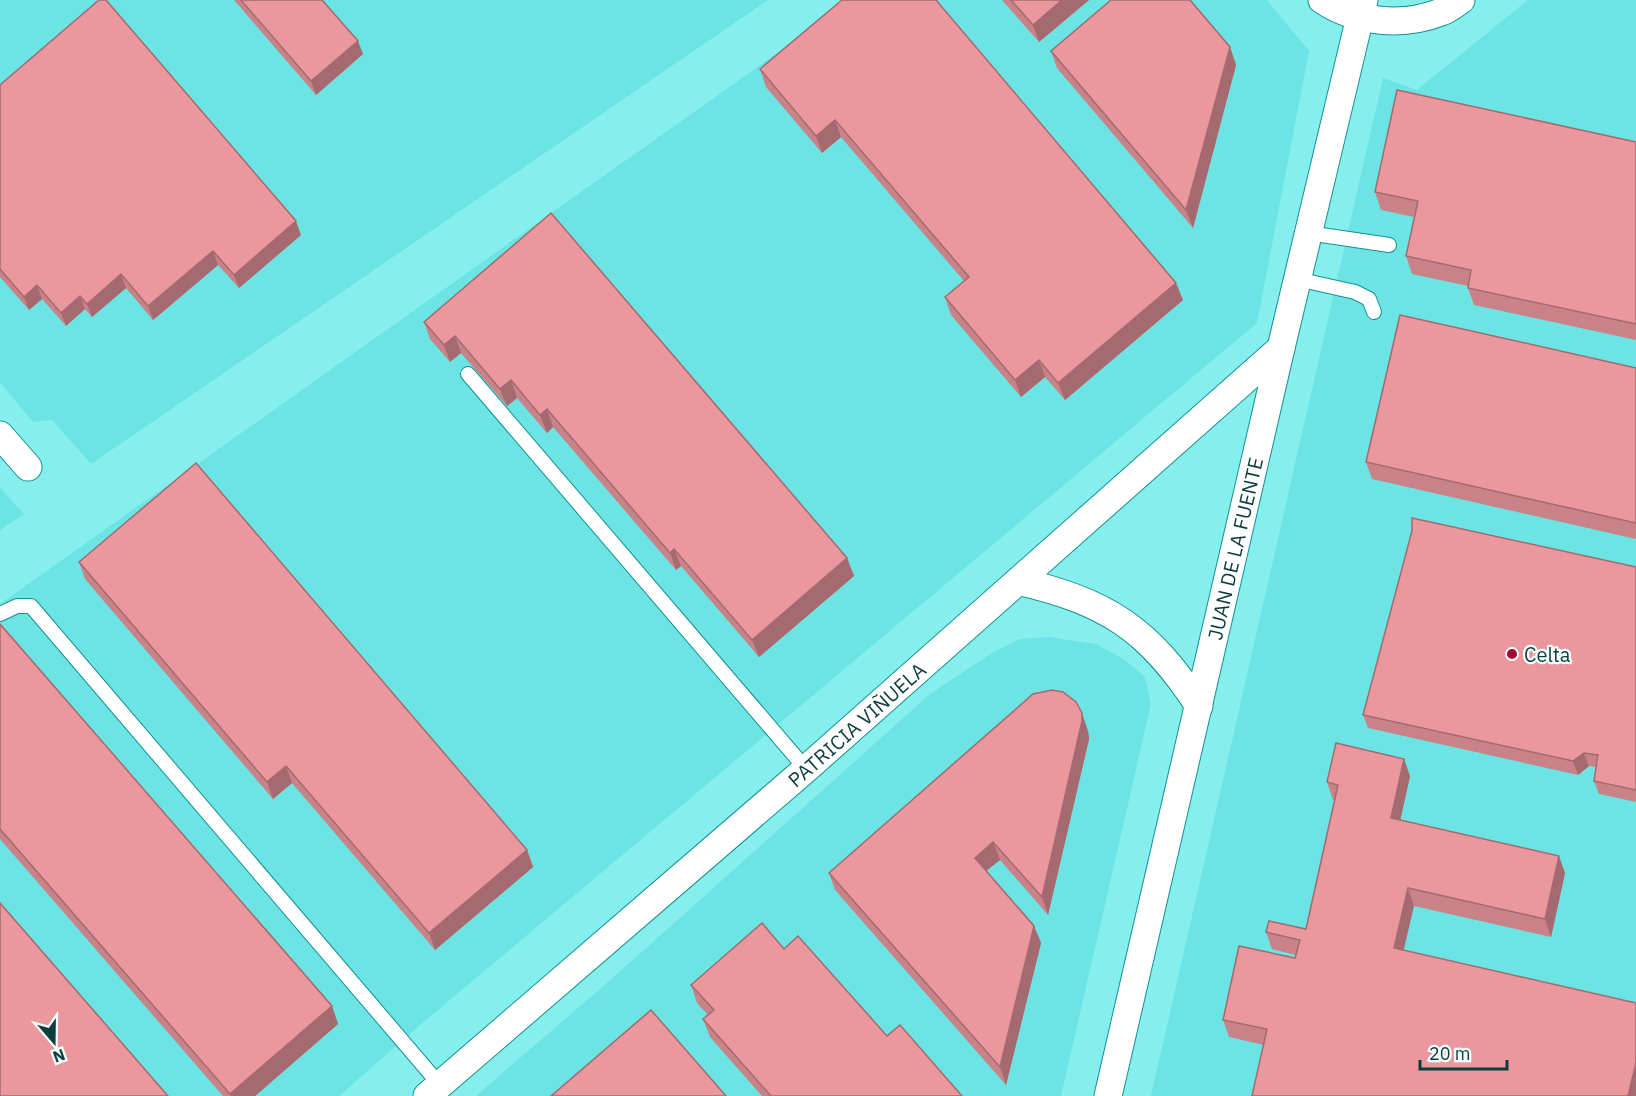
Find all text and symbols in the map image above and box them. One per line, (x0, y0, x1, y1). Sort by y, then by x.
street label: JUAN DE LA FUENTE (1200, 454, 1269, 642)
place label: Celta (1524, 641, 1571, 668)
marker: Celta (1505, 647, 1519, 661)
street label: PATRICIA VIÑUELA (782, 656, 931, 793)
north arrow (24, 1012, 84, 1072)
scale bar (1420, 1033, 1507, 1071)
text: 20 m (1429, 1042, 1471, 1065)
text: N (50, 1045, 68, 1067)

